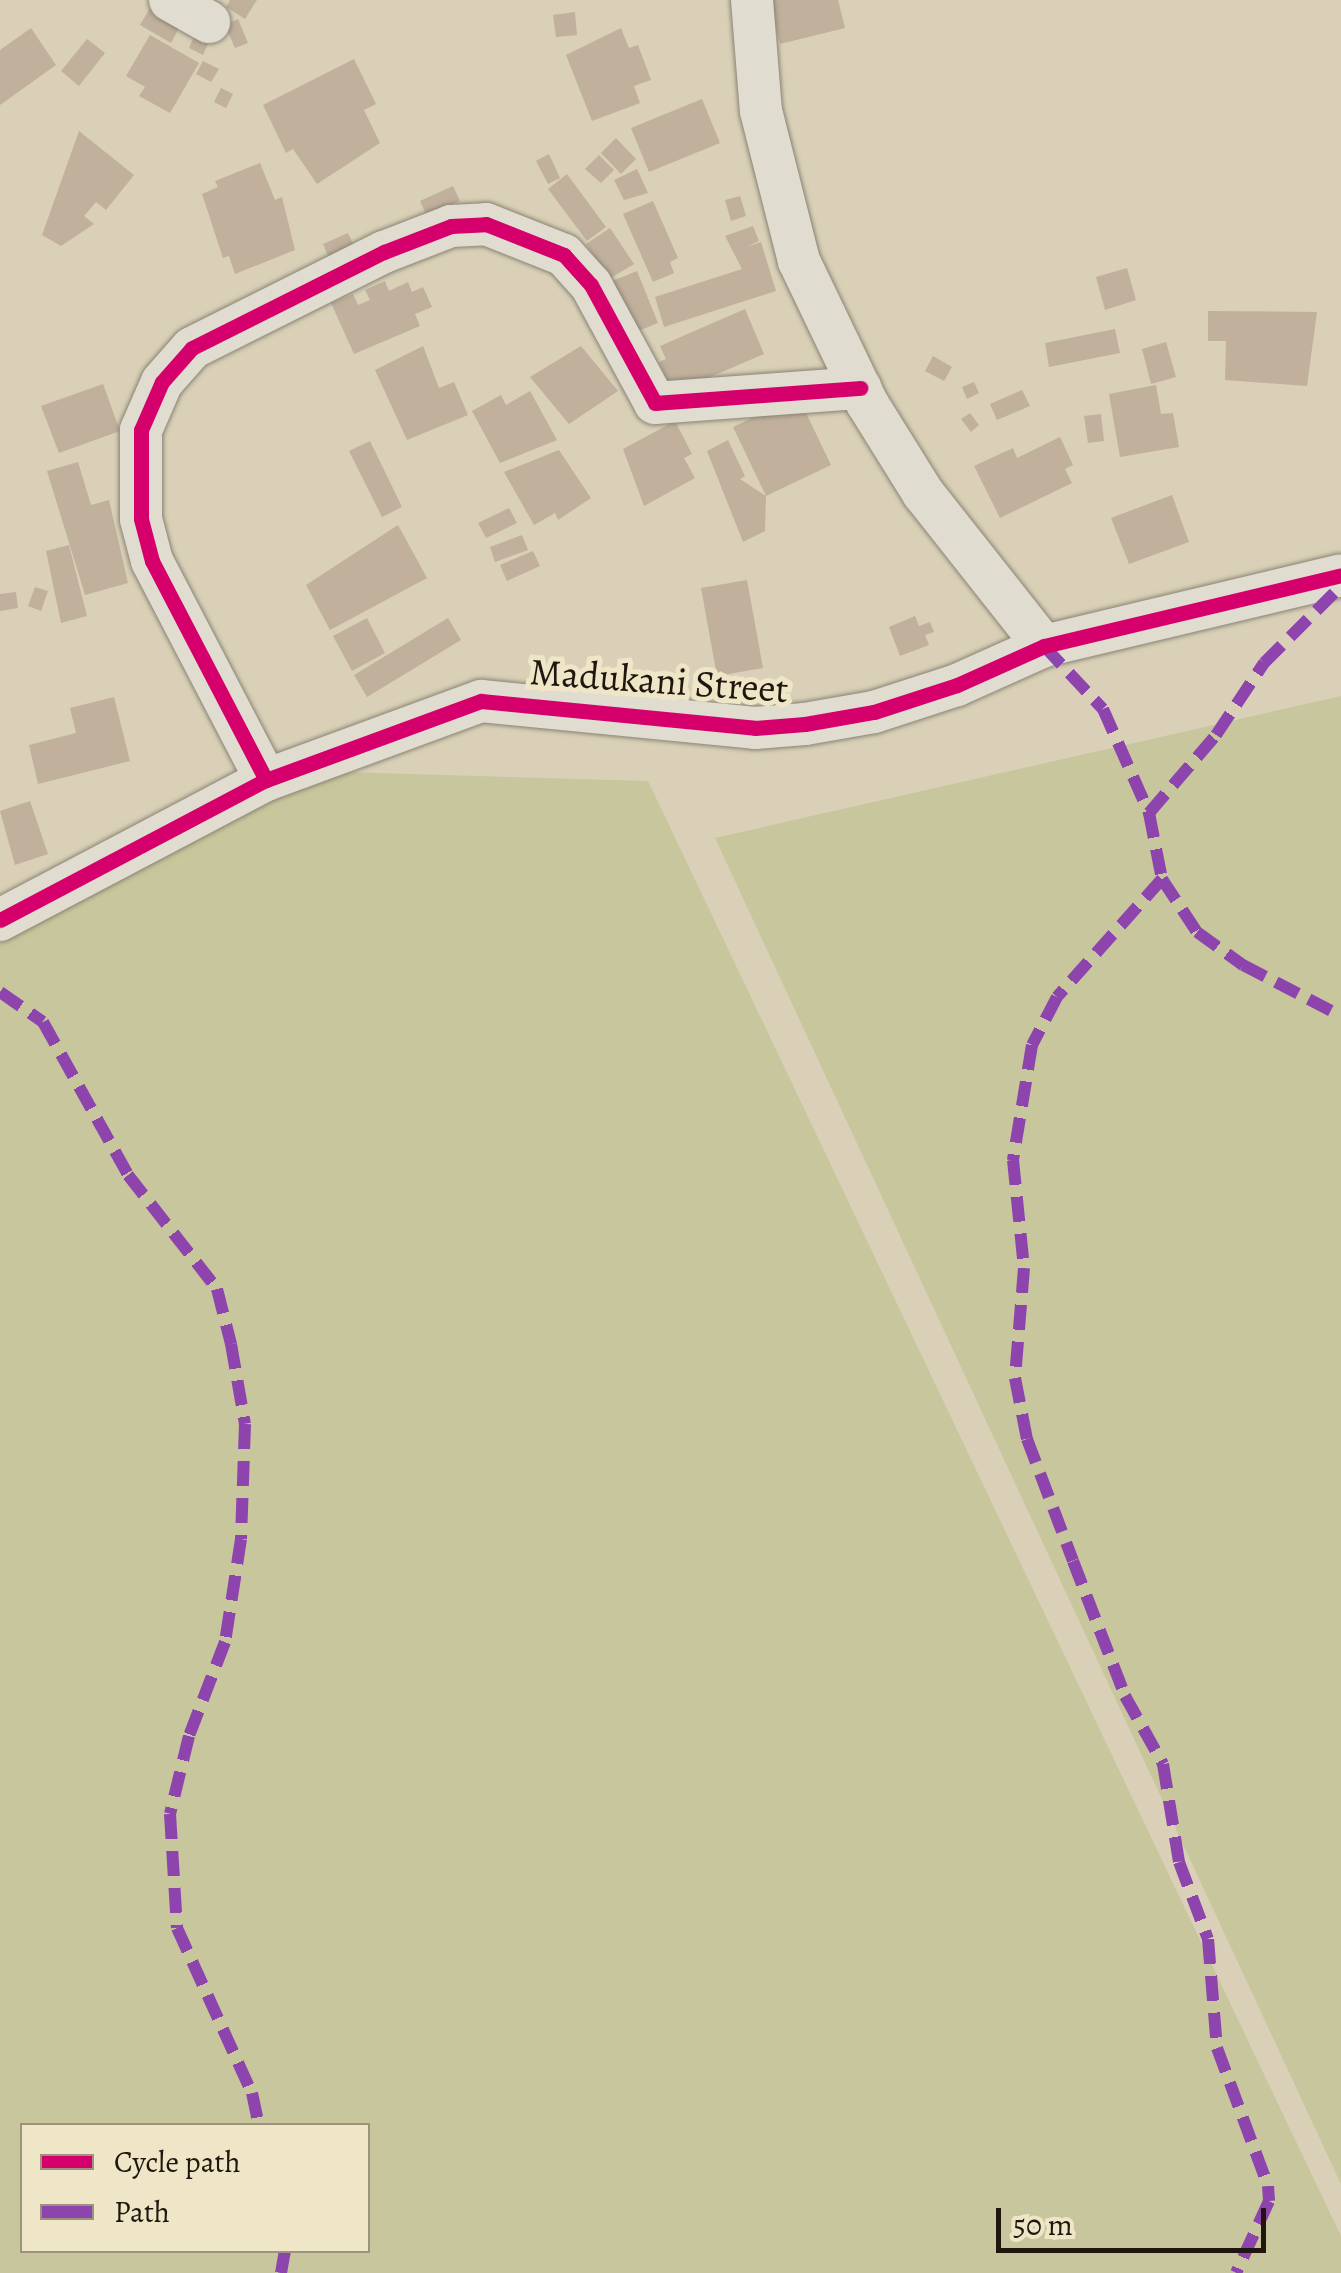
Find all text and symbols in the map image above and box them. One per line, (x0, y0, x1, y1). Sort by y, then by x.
street label: Madukani Street (528, 649, 790, 713)
legend (20, 2123, 370, 2253)
text: Cycle path (114, 2142, 241, 2182)
scale bar (1001, 2188, 1271, 2250)
text: Path (114, 2192, 170, 2232)
text: 50 m (1013, 2205, 1073, 2245)

